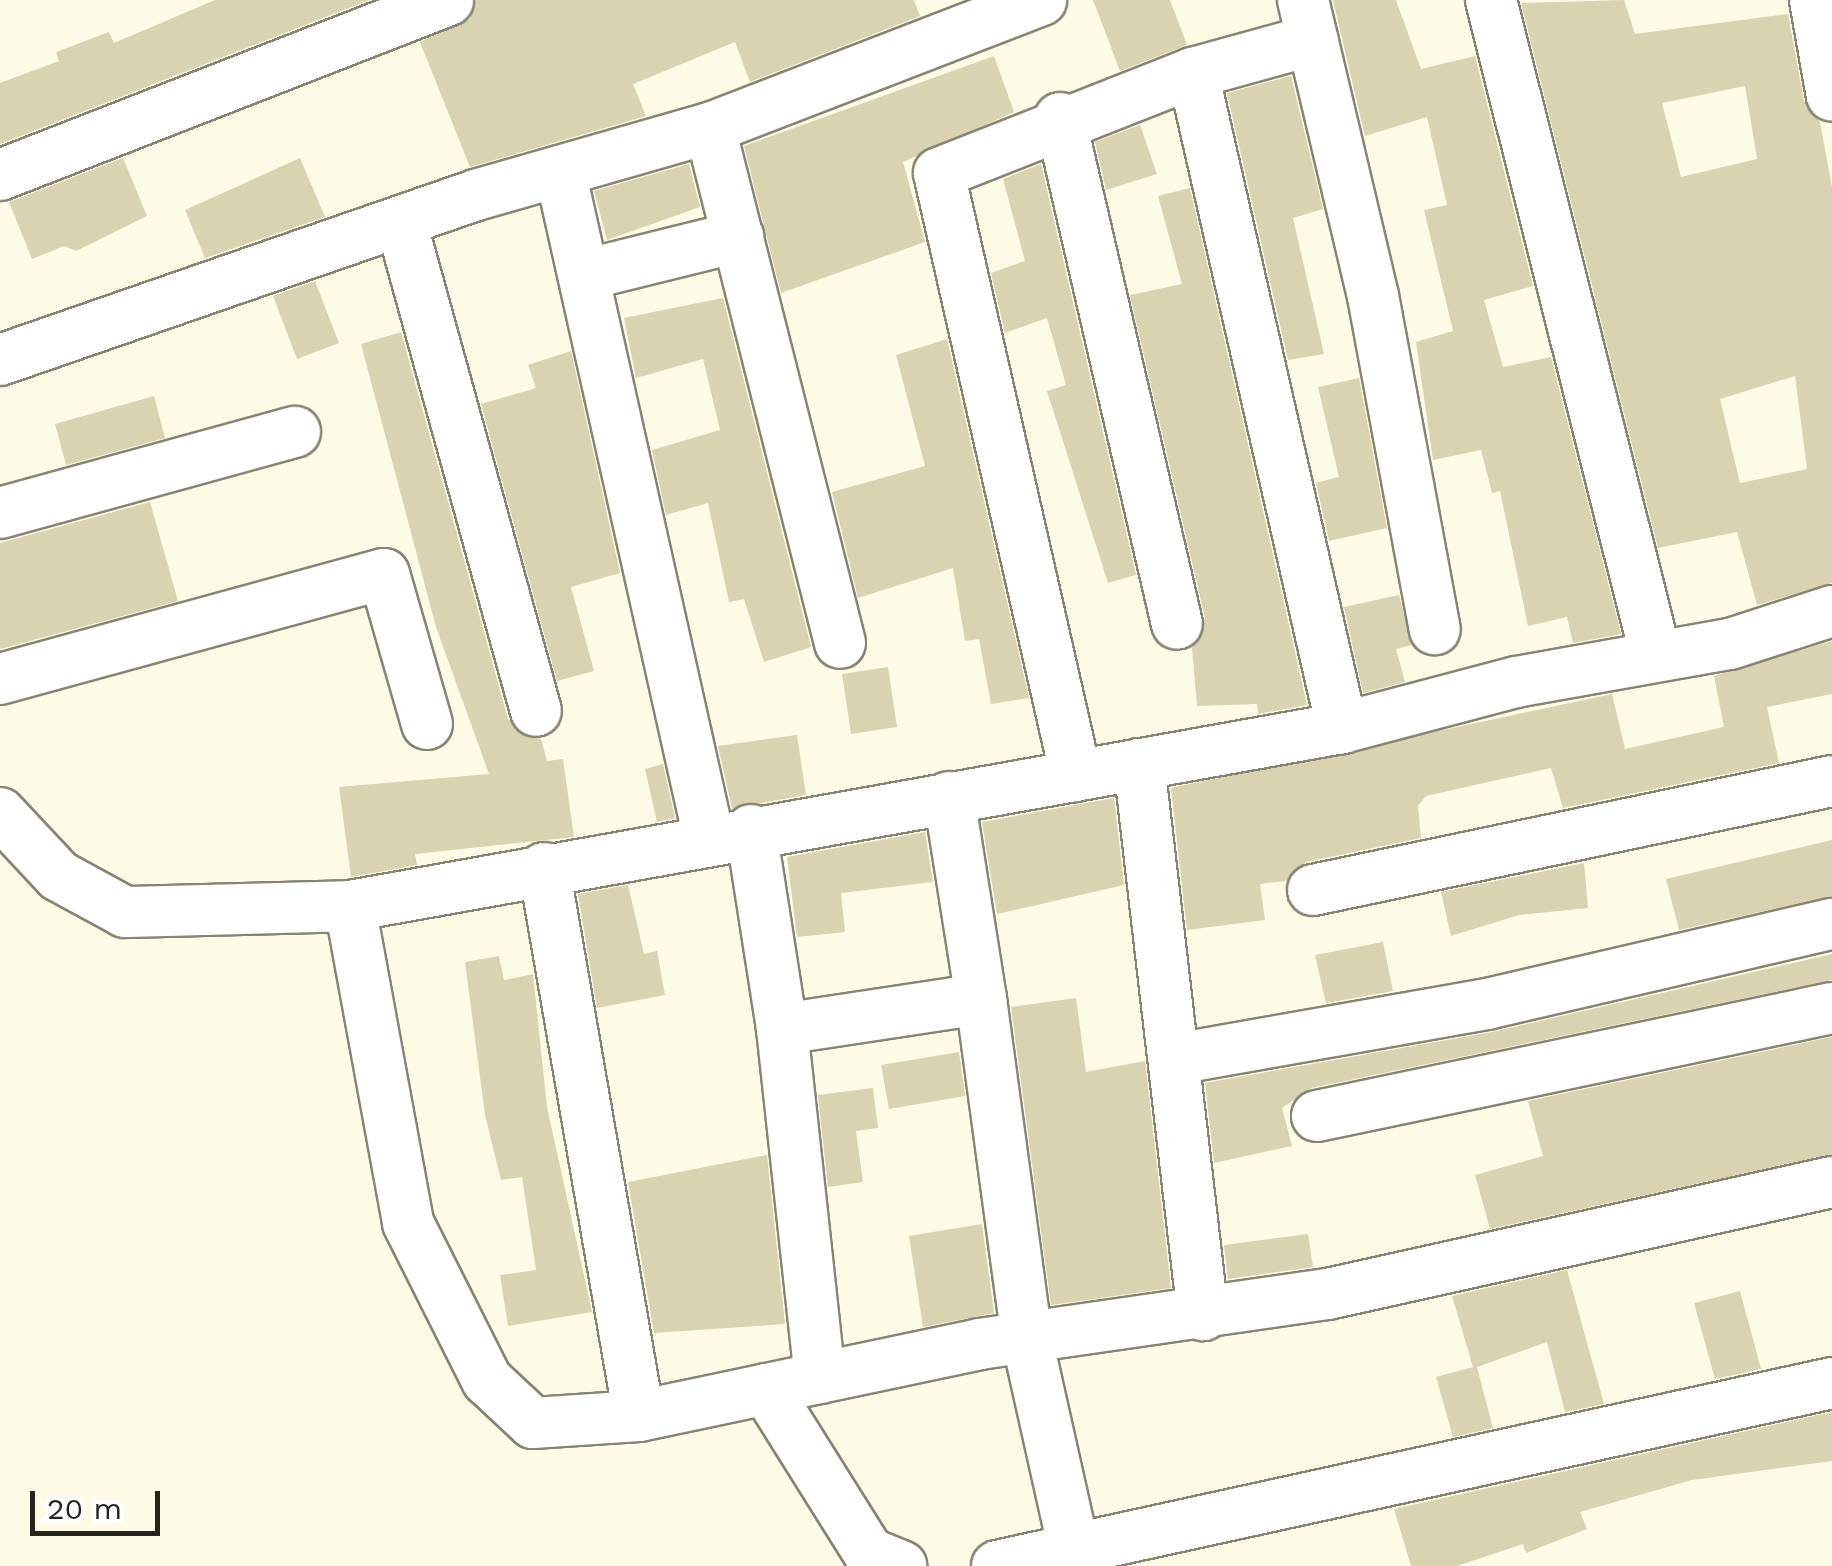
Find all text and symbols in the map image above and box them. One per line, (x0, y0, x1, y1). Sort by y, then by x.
scale bar (35, 1471, 165, 1533)
text: 20 m (47, 1491, 122, 1526)

